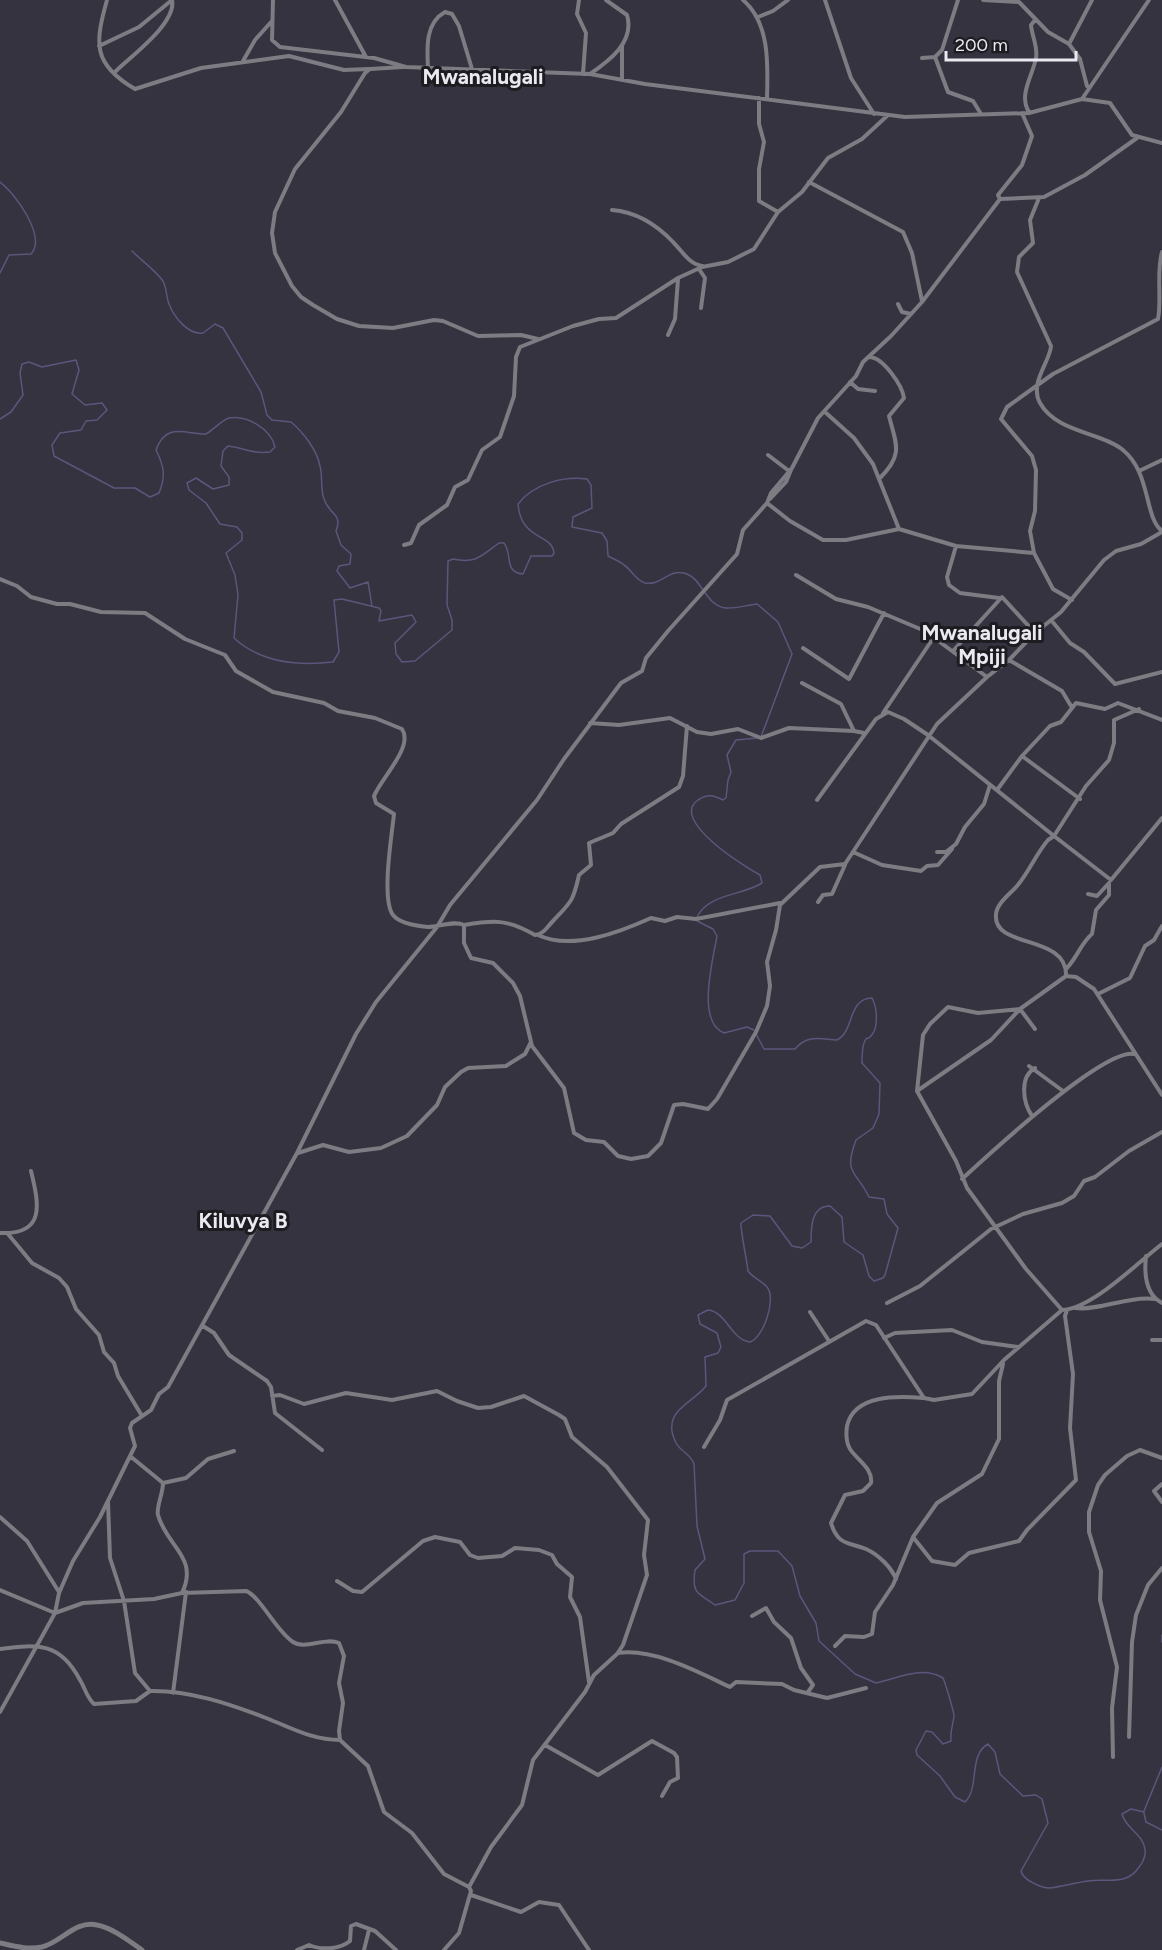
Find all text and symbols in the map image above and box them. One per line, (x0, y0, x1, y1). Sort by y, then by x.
scale bar (946, 24, 1076, 62)
text: 200 m (955, 34, 1008, 56)
district label: Mwanalugali (422, 64, 544, 89)
district label: Mwanalugali Mpiji (921, 620, 1043, 669)
district label: Kiluvya B (198, 1208, 288, 1233)

